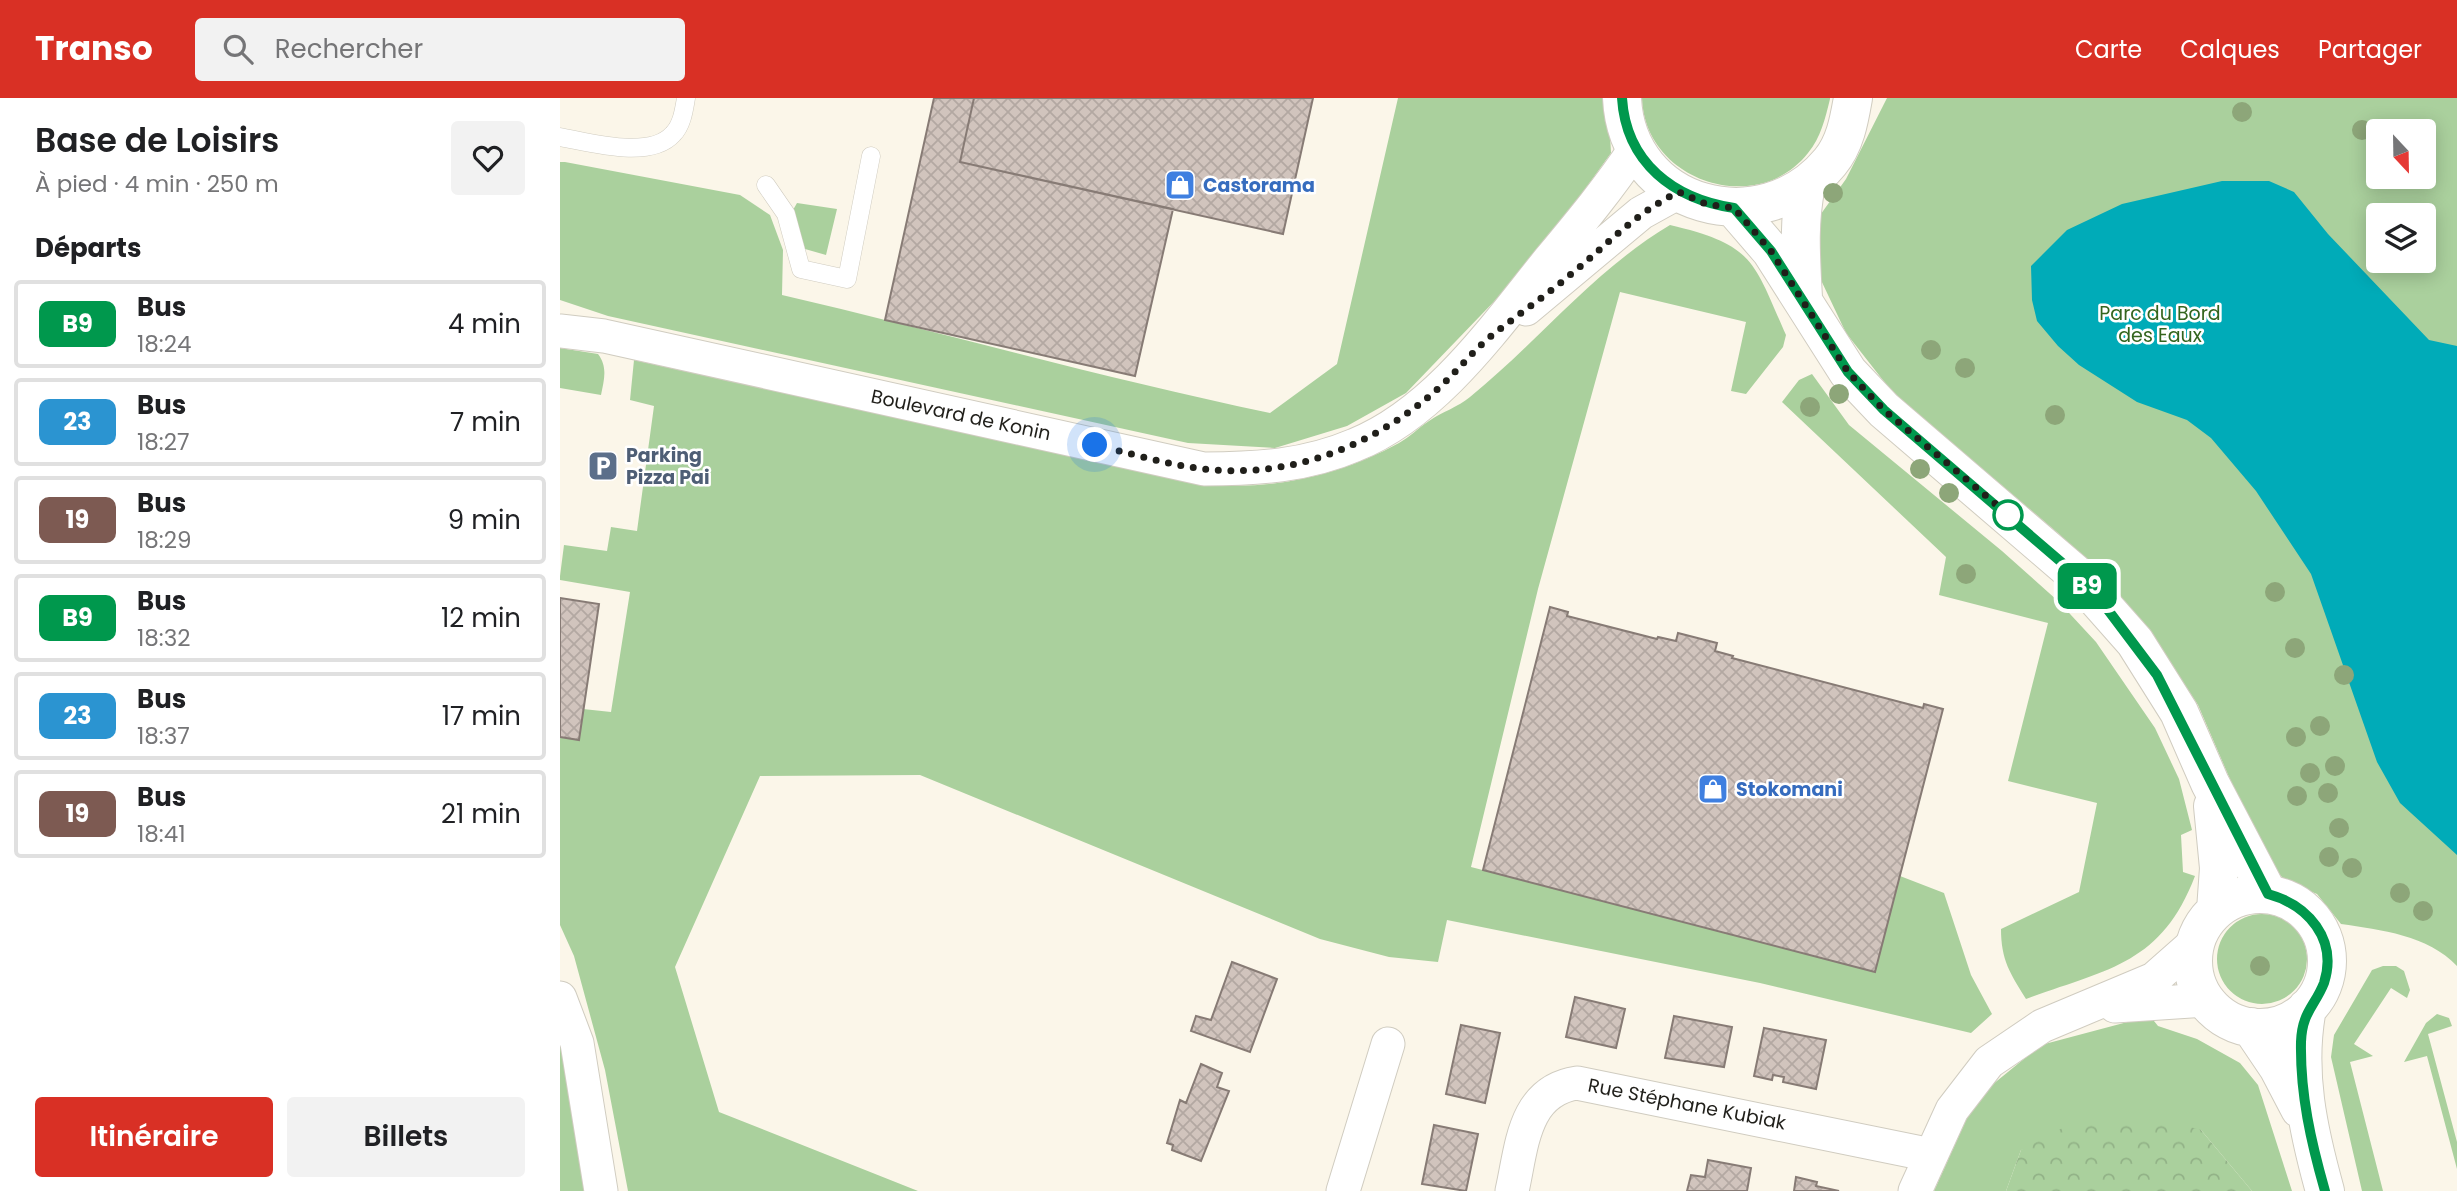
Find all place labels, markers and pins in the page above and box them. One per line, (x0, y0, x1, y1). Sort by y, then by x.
shop icon: Castorama (1163, 168, 1197, 202)
place label: Castorama (1203, 172, 1315, 199)
place label: Parking Pizza Pai (626, 442, 710, 491)
parking icon: Parking Pizza Pai (586, 449, 620, 483)
unlabelled marker (1993, 500, 2023, 530)
shop icon: Stokomani (1696, 772, 1730, 806)
place label: Stokomani (1736, 776, 1843, 803)

